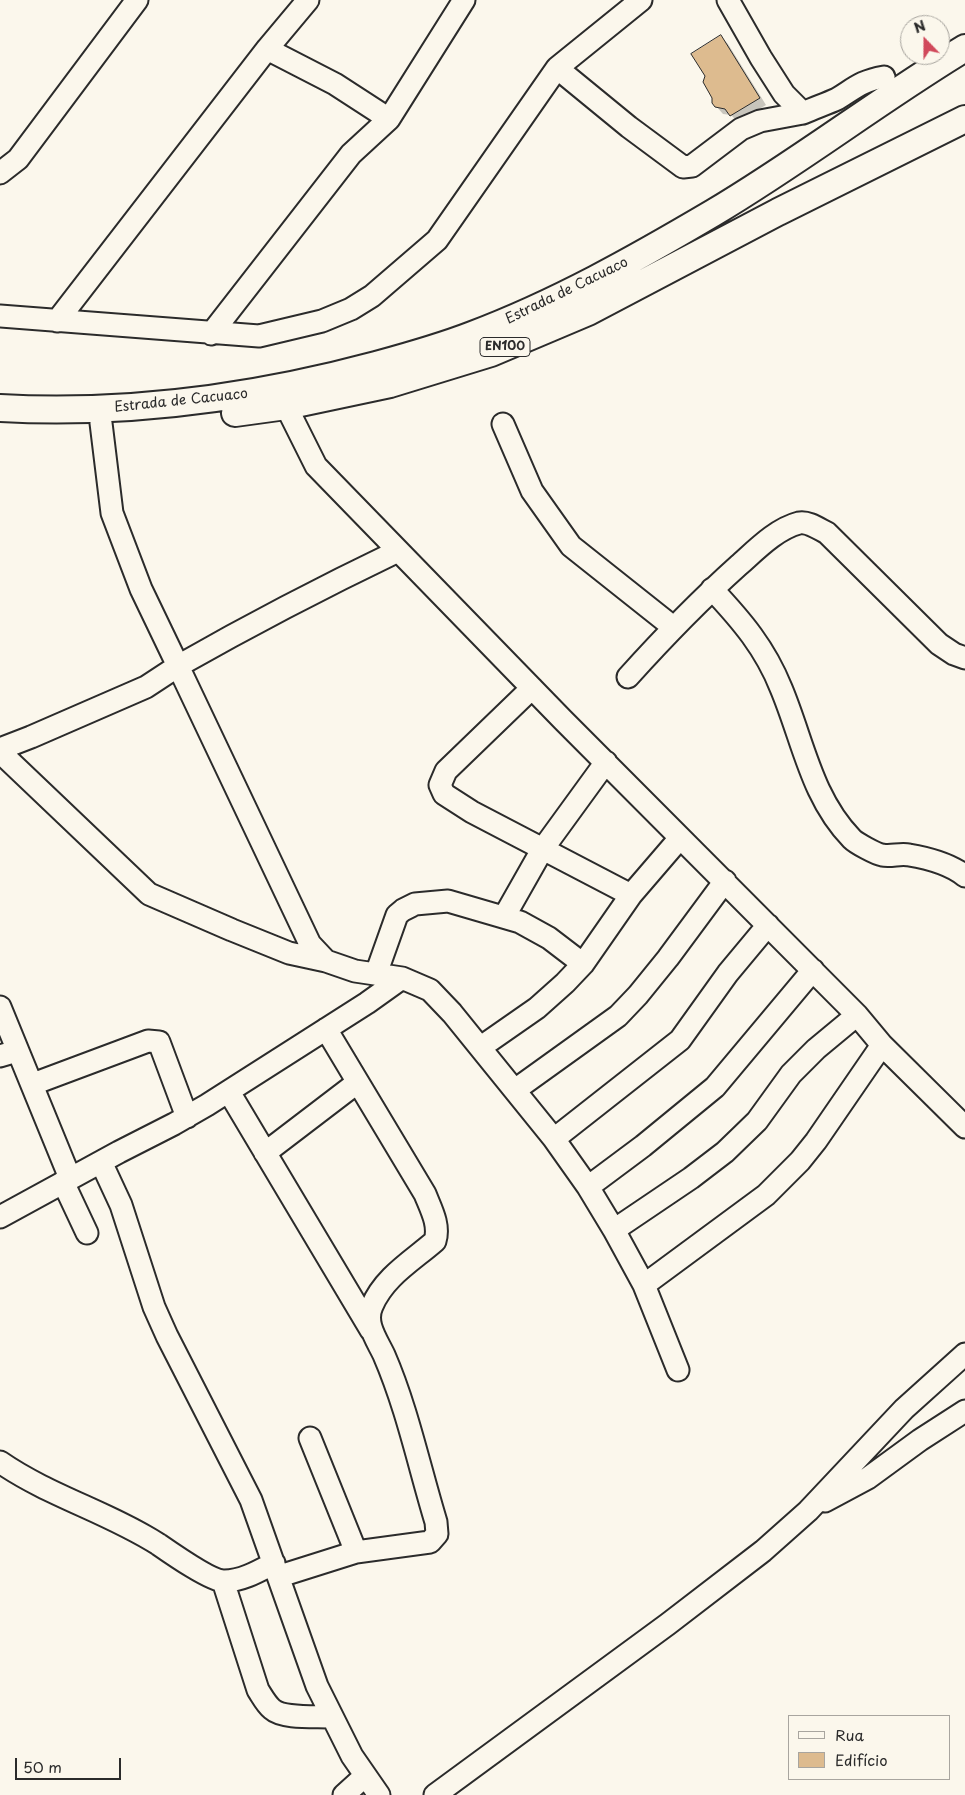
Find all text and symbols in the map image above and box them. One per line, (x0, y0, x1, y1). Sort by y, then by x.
north arrow (900, 15, 950, 65)
text: N (910, 15, 929, 38)
street label: Estrada de Cacuaco (503, 254, 631, 328)
road number: EN100 (480, 338, 530, 357)
street label: Estrada de Cacuaco (113, 386, 249, 416)
legend (788, 1715, 950, 1780)
text: Rua (835, 1723, 864, 1746)
scale bar (18, 1748, 124, 1780)
text: Edifício (835, 1748, 888, 1771)
text: 50 m (23, 1755, 62, 1778)

